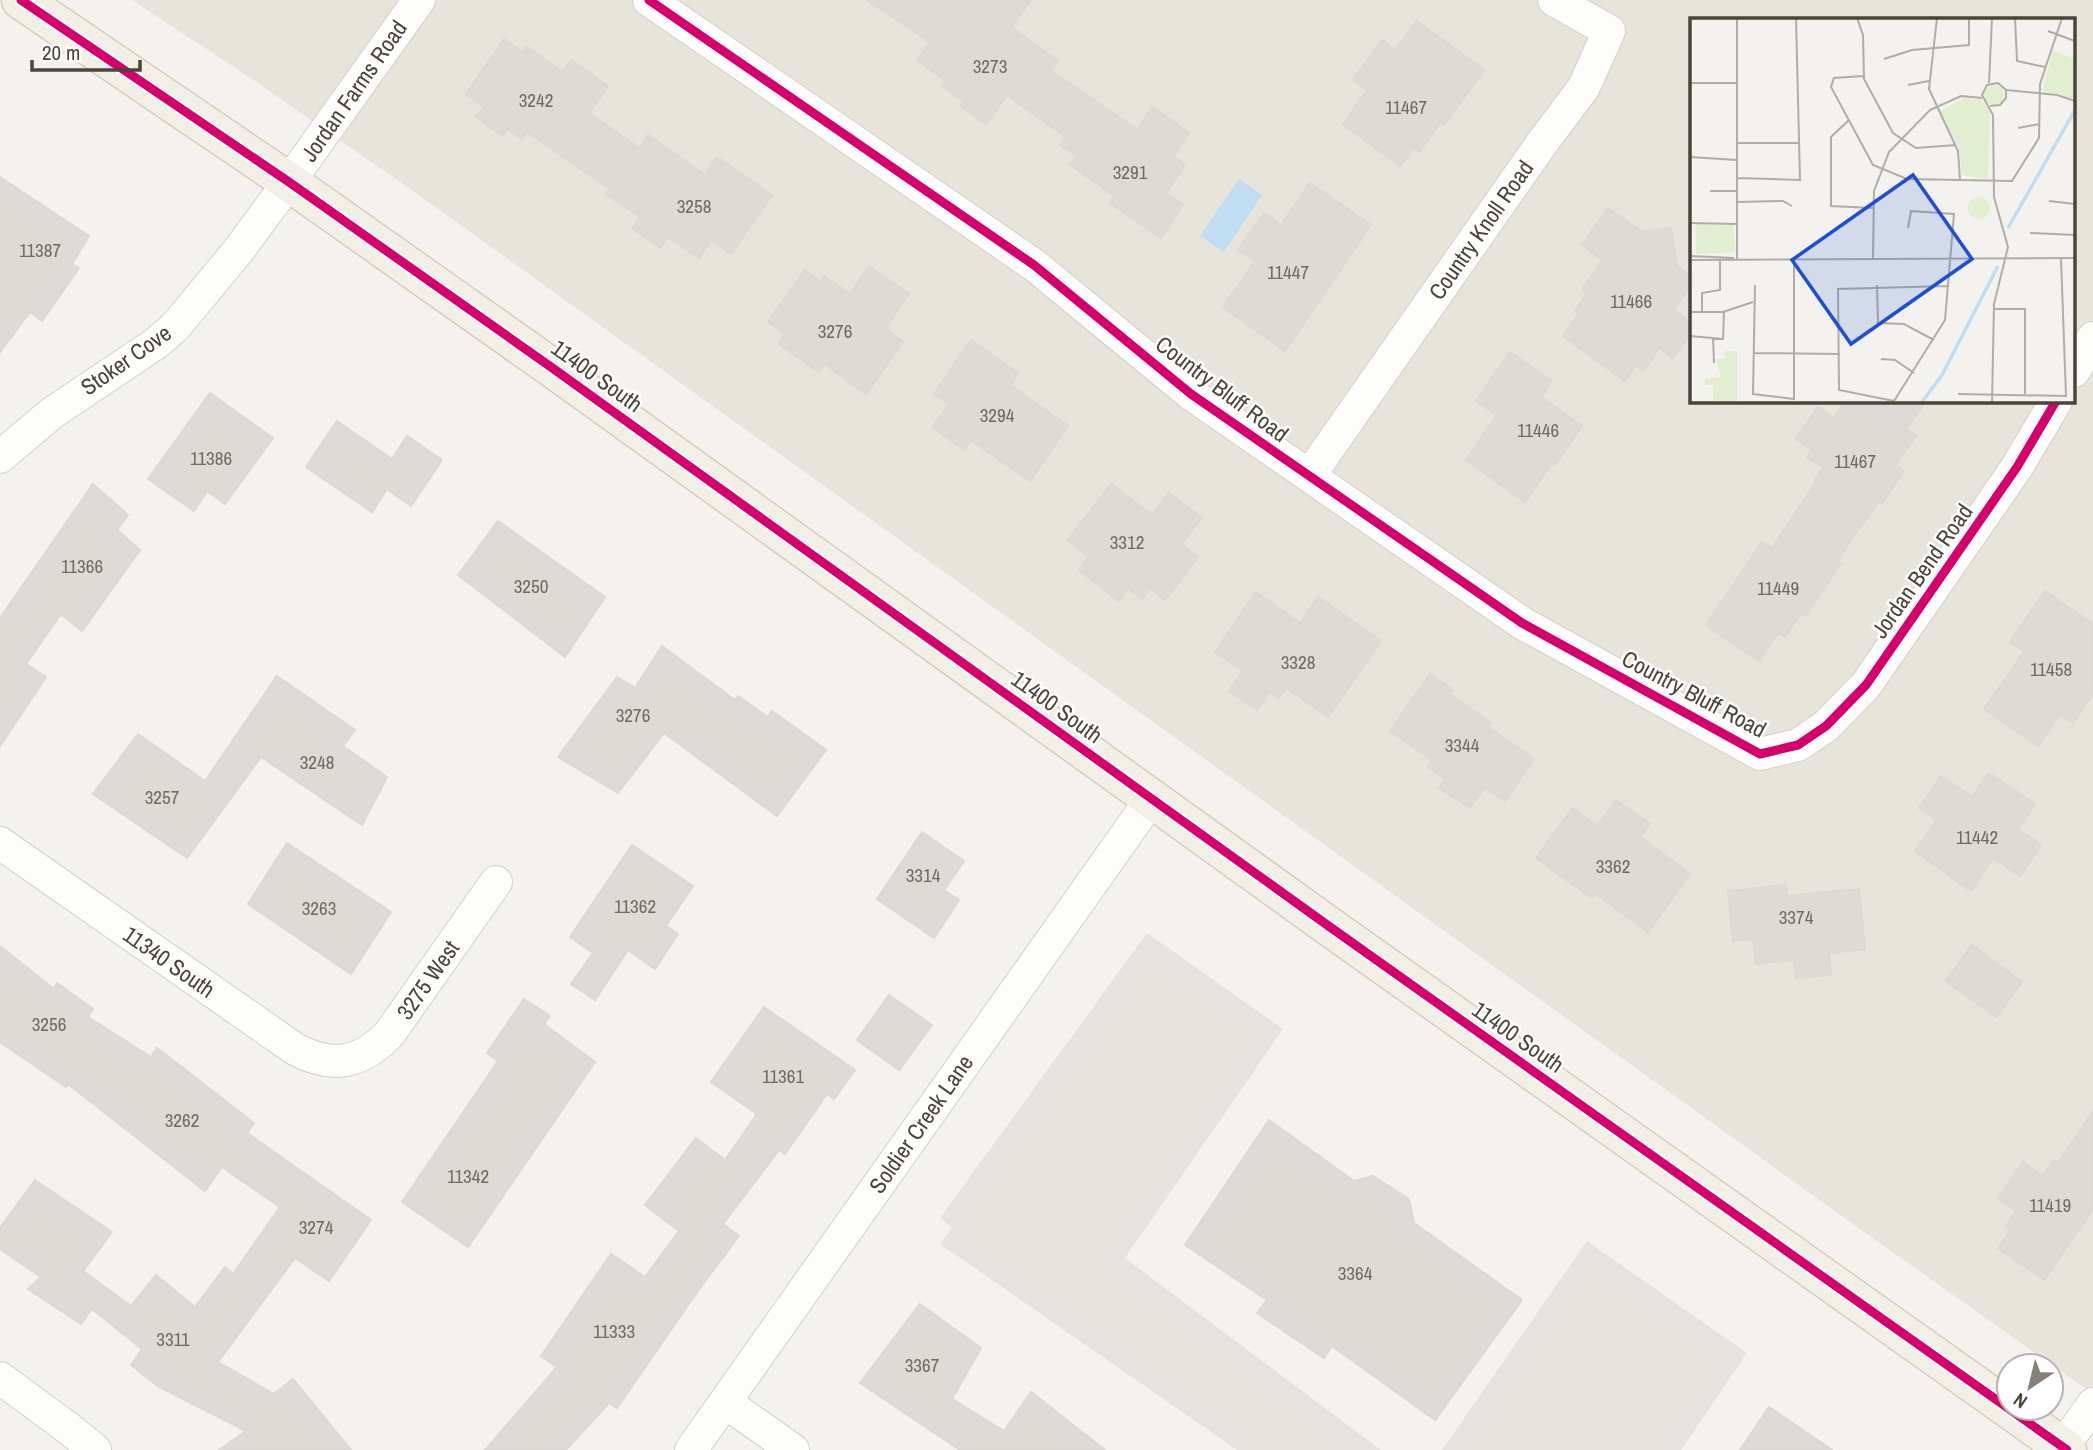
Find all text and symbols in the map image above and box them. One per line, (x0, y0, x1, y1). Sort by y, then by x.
street label: Jordan Farms Road (293, 14, 414, 167)
inset map (1690, 18, 2076, 402)
scale bar (32, 28, 140, 72)
text: 20 m (42, 38, 80, 67)
house number: 3273 (973, 53, 1007, 79)
house number: 3242 (519, 87, 553, 113)
house number: 11467 (1385, 94, 1427, 120)
street label: Country Knoll Road (1421, 154, 1540, 306)
house number: 3291 (1113, 159, 1148, 185)
house number: 3258 (677, 193, 711, 219)
house number: 11387 (19, 237, 61, 263)
house number: 11447 (1267, 259, 1309, 285)
house number: 11466 (1610, 288, 1652, 314)
street label: Stoker Cove (74, 317, 177, 402)
house number: 3276 (818, 318, 852, 344)
street label: Country Bluff Road (1149, 328, 1295, 449)
street label: 11400 South (545, 332, 649, 419)
house number: 3294 (980, 402, 1015, 428)
house number: 11446 (1517, 417, 1559, 443)
house number: 11386 (190, 445, 232, 471)
house number: 11467 (1834, 448, 1876, 474)
street label: Jordan Bend Road (1864, 497, 1979, 644)
house number: 3312 (1110, 529, 1144, 555)
house number: 11366 (61, 553, 103, 579)
house number: 3250 (514, 573, 548, 599)
house number: 11449 (1757, 575, 1799, 601)
street label: Country Bluff Road (1617, 643, 1772, 745)
house number: 3328 (1281, 649, 1315, 675)
house number: 11458 (2030, 656, 2072, 682)
street label: 11400 South (1005, 663, 1109, 750)
house number: 3276 (616, 702, 650, 728)
house number: 3344 (1445, 732, 1480, 758)
house number: 3248 (300, 749, 334, 775)
house number: 3257 (145, 784, 180, 810)
house number: 11442 (1956, 824, 1998, 850)
house number: 3362 (1596, 853, 1630, 879)
house number: 3314 (906, 862, 941, 888)
house number: 11362 (614, 893, 656, 919)
house number: 3263 (302, 895, 336, 921)
house number: 3374 (1779, 904, 1814, 930)
street label: 11340 South (117, 919, 221, 1005)
street label: 3275 West (389, 934, 466, 1025)
street label: 11400 South (1466, 994, 1570, 1080)
house number: 3256 (32, 1011, 66, 1037)
street label: Soldier Creek Lane (861, 1048, 980, 1199)
house number: 11361 (762, 1063, 804, 1089)
house number: 3262 (165, 1107, 199, 1133)
house number: 11342 (447, 1163, 489, 1189)
house number: 11419 (2029, 1192, 2071, 1218)
house number: 3274 (299, 1214, 334, 1240)
house number: 3364 (1338, 1260, 1373, 1286)
house number: 11333 (593, 1318, 635, 1344)
house number: 3311 (156, 1326, 190, 1352)
house number: 3367 (905, 1352, 940, 1378)
north arrow (1995, 1352, 2065, 1422)
text: N (2008, 1387, 2032, 1415)

